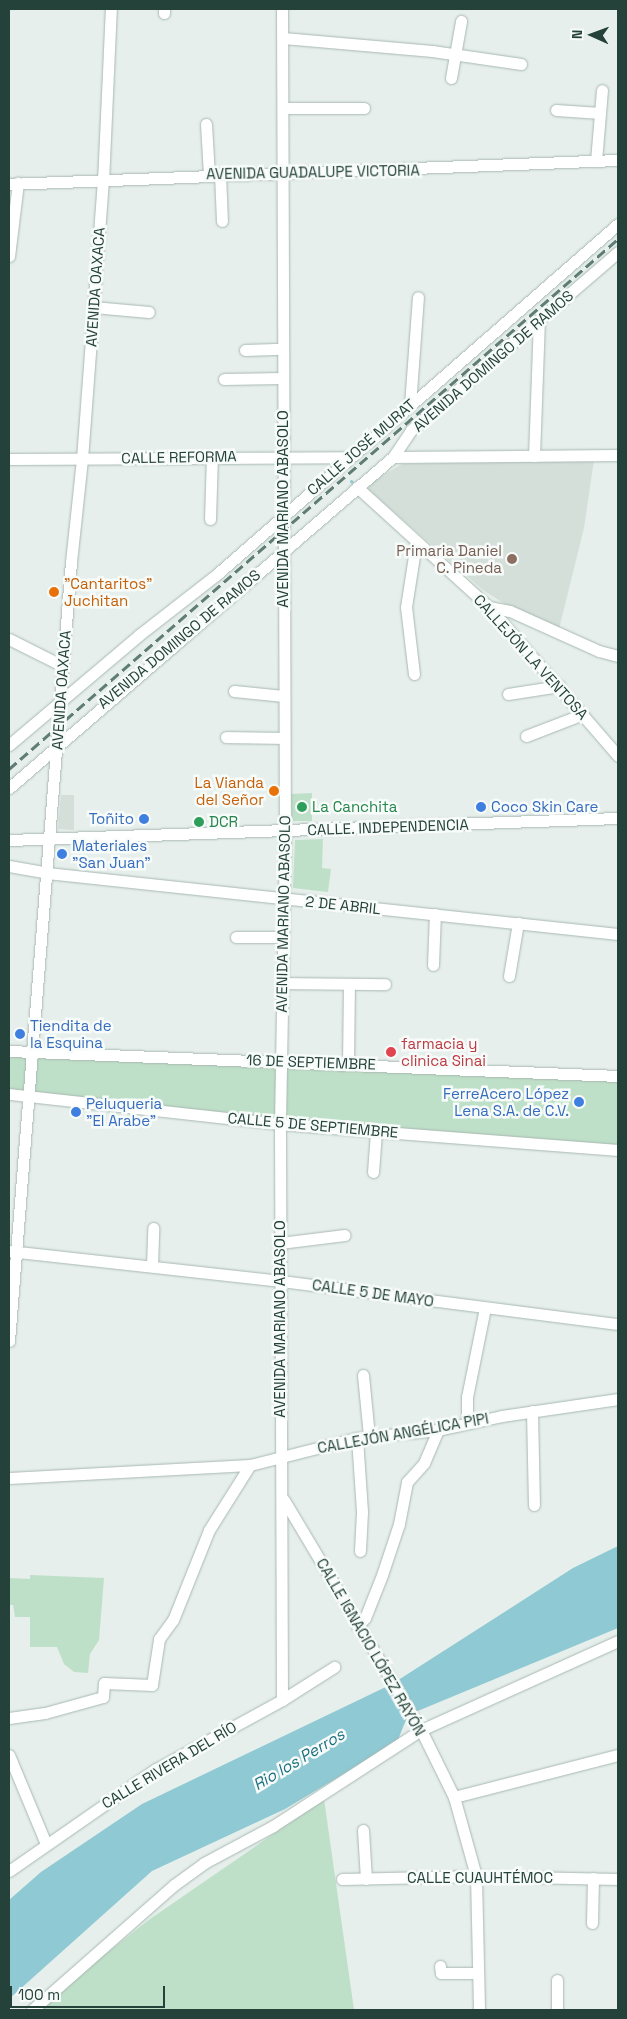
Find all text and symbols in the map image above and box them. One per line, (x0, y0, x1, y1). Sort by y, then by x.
north arrow (567, 10, 617, 60)
text: N (568, 29, 586, 39)
street label: AVENIDA GUADALUPE VICTORIA (206, 161, 420, 183)
street label: AVENIDA OAXACA (82, 226, 108, 348)
street label: AVENIDA DOMINGO DE RAMOS (409, 286, 577, 436)
street label: CALLE JOSÉ MURAT (303, 395, 419, 499)
street label: AVENIDA MARIANO ABASOLO (274, 410, 292, 608)
street label: CALLE REFORMA (121, 447, 237, 467)
place label: Primaria Daniel C. Pineda (396, 541, 502, 576)
marker: Primaria Daniel C. Pineda (506, 553, 518, 565)
street label: AVENIDA DOMINGO DE RAMOS (94, 566, 264, 712)
place label: "Cantaritos" Juchitan (64, 574, 152, 609)
marker: "Cantaritos" Juchitan (48, 586, 60, 598)
street label: CALLEJÓN LA VENTOSA (470, 591, 592, 723)
street label: AVENIDA OAXACA (48, 629, 74, 751)
place label: La Vianda del Señor (194, 773, 264, 808)
marker: La Vianda del Señor (268, 785, 280, 797)
place label: La Canchita (312, 798, 397, 816)
place label: Coco Skin Care (491, 798, 599, 816)
marker: La Canchita (296, 801, 308, 813)
marker: Coco Skin Care (475, 801, 487, 813)
place label: Toñito (89, 810, 134, 828)
marker: Toñito (138, 813, 150, 825)
place label: DCR (209, 813, 238, 831)
street label: AVENIDA MARIANO ABASOLO (272, 815, 294, 1013)
street label: CALLE. INDEPENDENCIA (307, 815, 469, 839)
marker: DCR (193, 816, 205, 828)
place label: Materiales "San Juan" (72, 836, 151, 871)
marker: Materiales "San Juan" (56, 848, 68, 860)
street label: 2 DE ABRIL (304, 892, 382, 918)
place label: Tiendita de la Esquina (30, 1016, 112, 1051)
marker: Tiendita de la Esquina (14, 1028, 26, 1040)
place label: farmacia y clinica Sinai (401, 1034, 486, 1069)
marker: farmacia y clinica Sinai (385, 1046, 397, 1058)
street label: 16 DE SEPTIEMBRE (246, 1051, 376, 1073)
place label: FerreAcero López Lena S.A. de C.V. (443, 1084, 569, 1119)
place label: Peluqueria "El Arabe" (86, 1094, 162, 1129)
marker: FerreAcero López Lena S.A. de C.V. (573, 1096, 585, 1108)
marker: Peluqueria "El Arabe" (70, 1106, 82, 1118)
street label: CALLE 5 DE SEPTIEMBRE (227, 1109, 399, 1141)
street label: AVENIDA MARIANO ABASOLO (271, 1220, 289, 1418)
street label: CALLE 5 DE MAYO (311, 1276, 435, 1310)
street label: CALLEJÓN ANGÉLICA PIPI (316, 1409, 490, 1457)
street label: CALLE IGNACIO LÓPEZ RAYÓN (313, 1555, 429, 1739)
street label: CALLE RIVERA DEL RÍO (98, 1717, 240, 1813)
water label: Rio los Perros (250, 1725, 348, 1795)
street label: CALLE CUAUHTÉMOC (407, 1869, 553, 1887)
scale bar (12, 1976, 168, 2008)
text: 100 m (18, 1985, 60, 2004)

